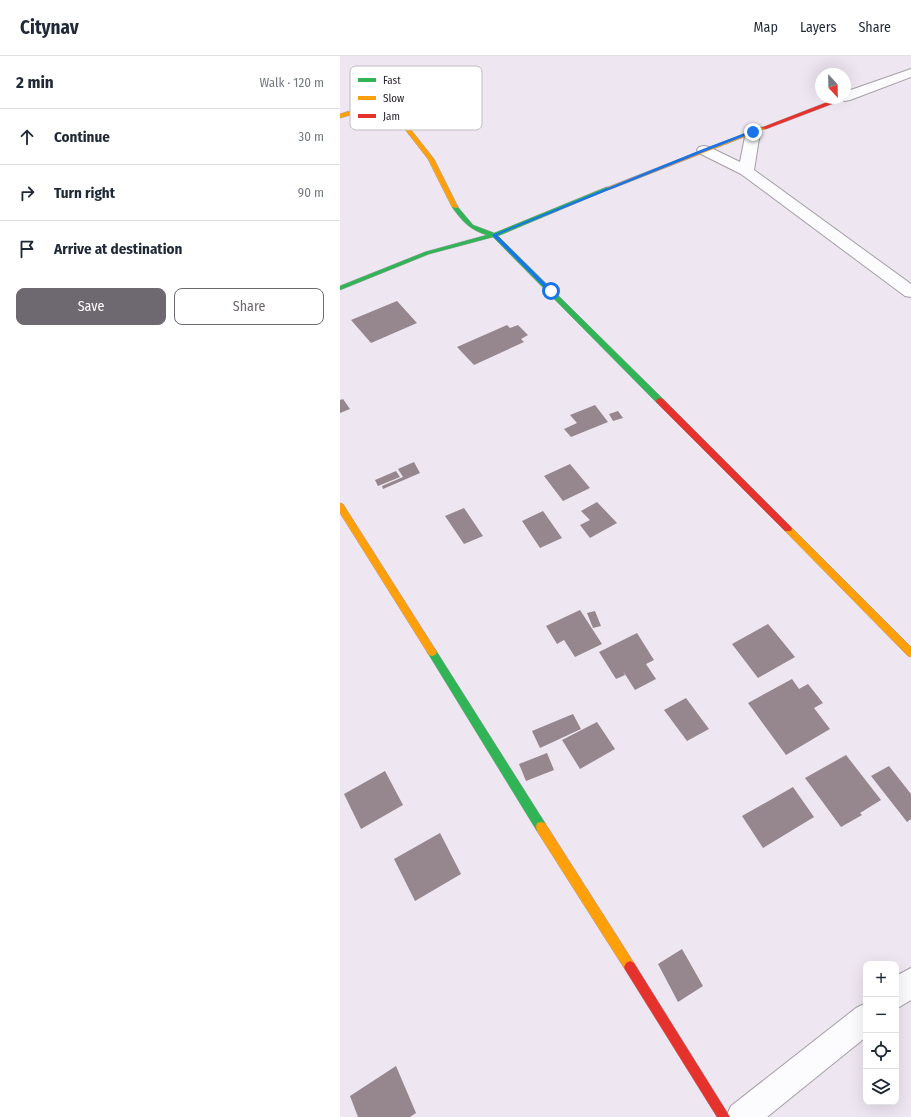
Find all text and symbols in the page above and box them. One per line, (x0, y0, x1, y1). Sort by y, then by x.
text: Citynav (20, 16, 79, 39)
text: Map (754, 19, 778, 36)
text: Layers (800, 19, 836, 36)
text: Share (858, 19, 891, 36)
legend (350, 66, 482, 130)
north arrow (815, 68, 851, 104)
text: 2 min (16, 72, 54, 93)
text: Fast (383, 74, 401, 87)
text: Walk · 120 m (259, 75, 324, 90)
text: Slow (383, 92, 404, 105)
text: Jam (383, 110, 400, 123)
route end (744, 123, 762, 141)
icon: ahead (16, 126, 38, 148)
text: Continue (54, 128, 110, 146)
text: 30 m (298, 129, 324, 144)
icon: right (16, 182, 38, 204)
text: Turn right (54, 184, 115, 202)
text: 90 m (298, 185, 324, 200)
icon: arrive (16, 238, 38, 260)
text: Arrive at destination (54, 240, 182, 258)
route start (542, 282, 560, 300)
button: Save (16, 288, 166, 325)
button: Share (174, 288, 324, 325)
map controls (863, 961, 899, 1105)
button: + (863, 961, 899, 997)
button: − (863, 997, 899, 1033)
button: locate (863, 1033, 899, 1069)
button: layers (863, 1069, 899, 1105)

